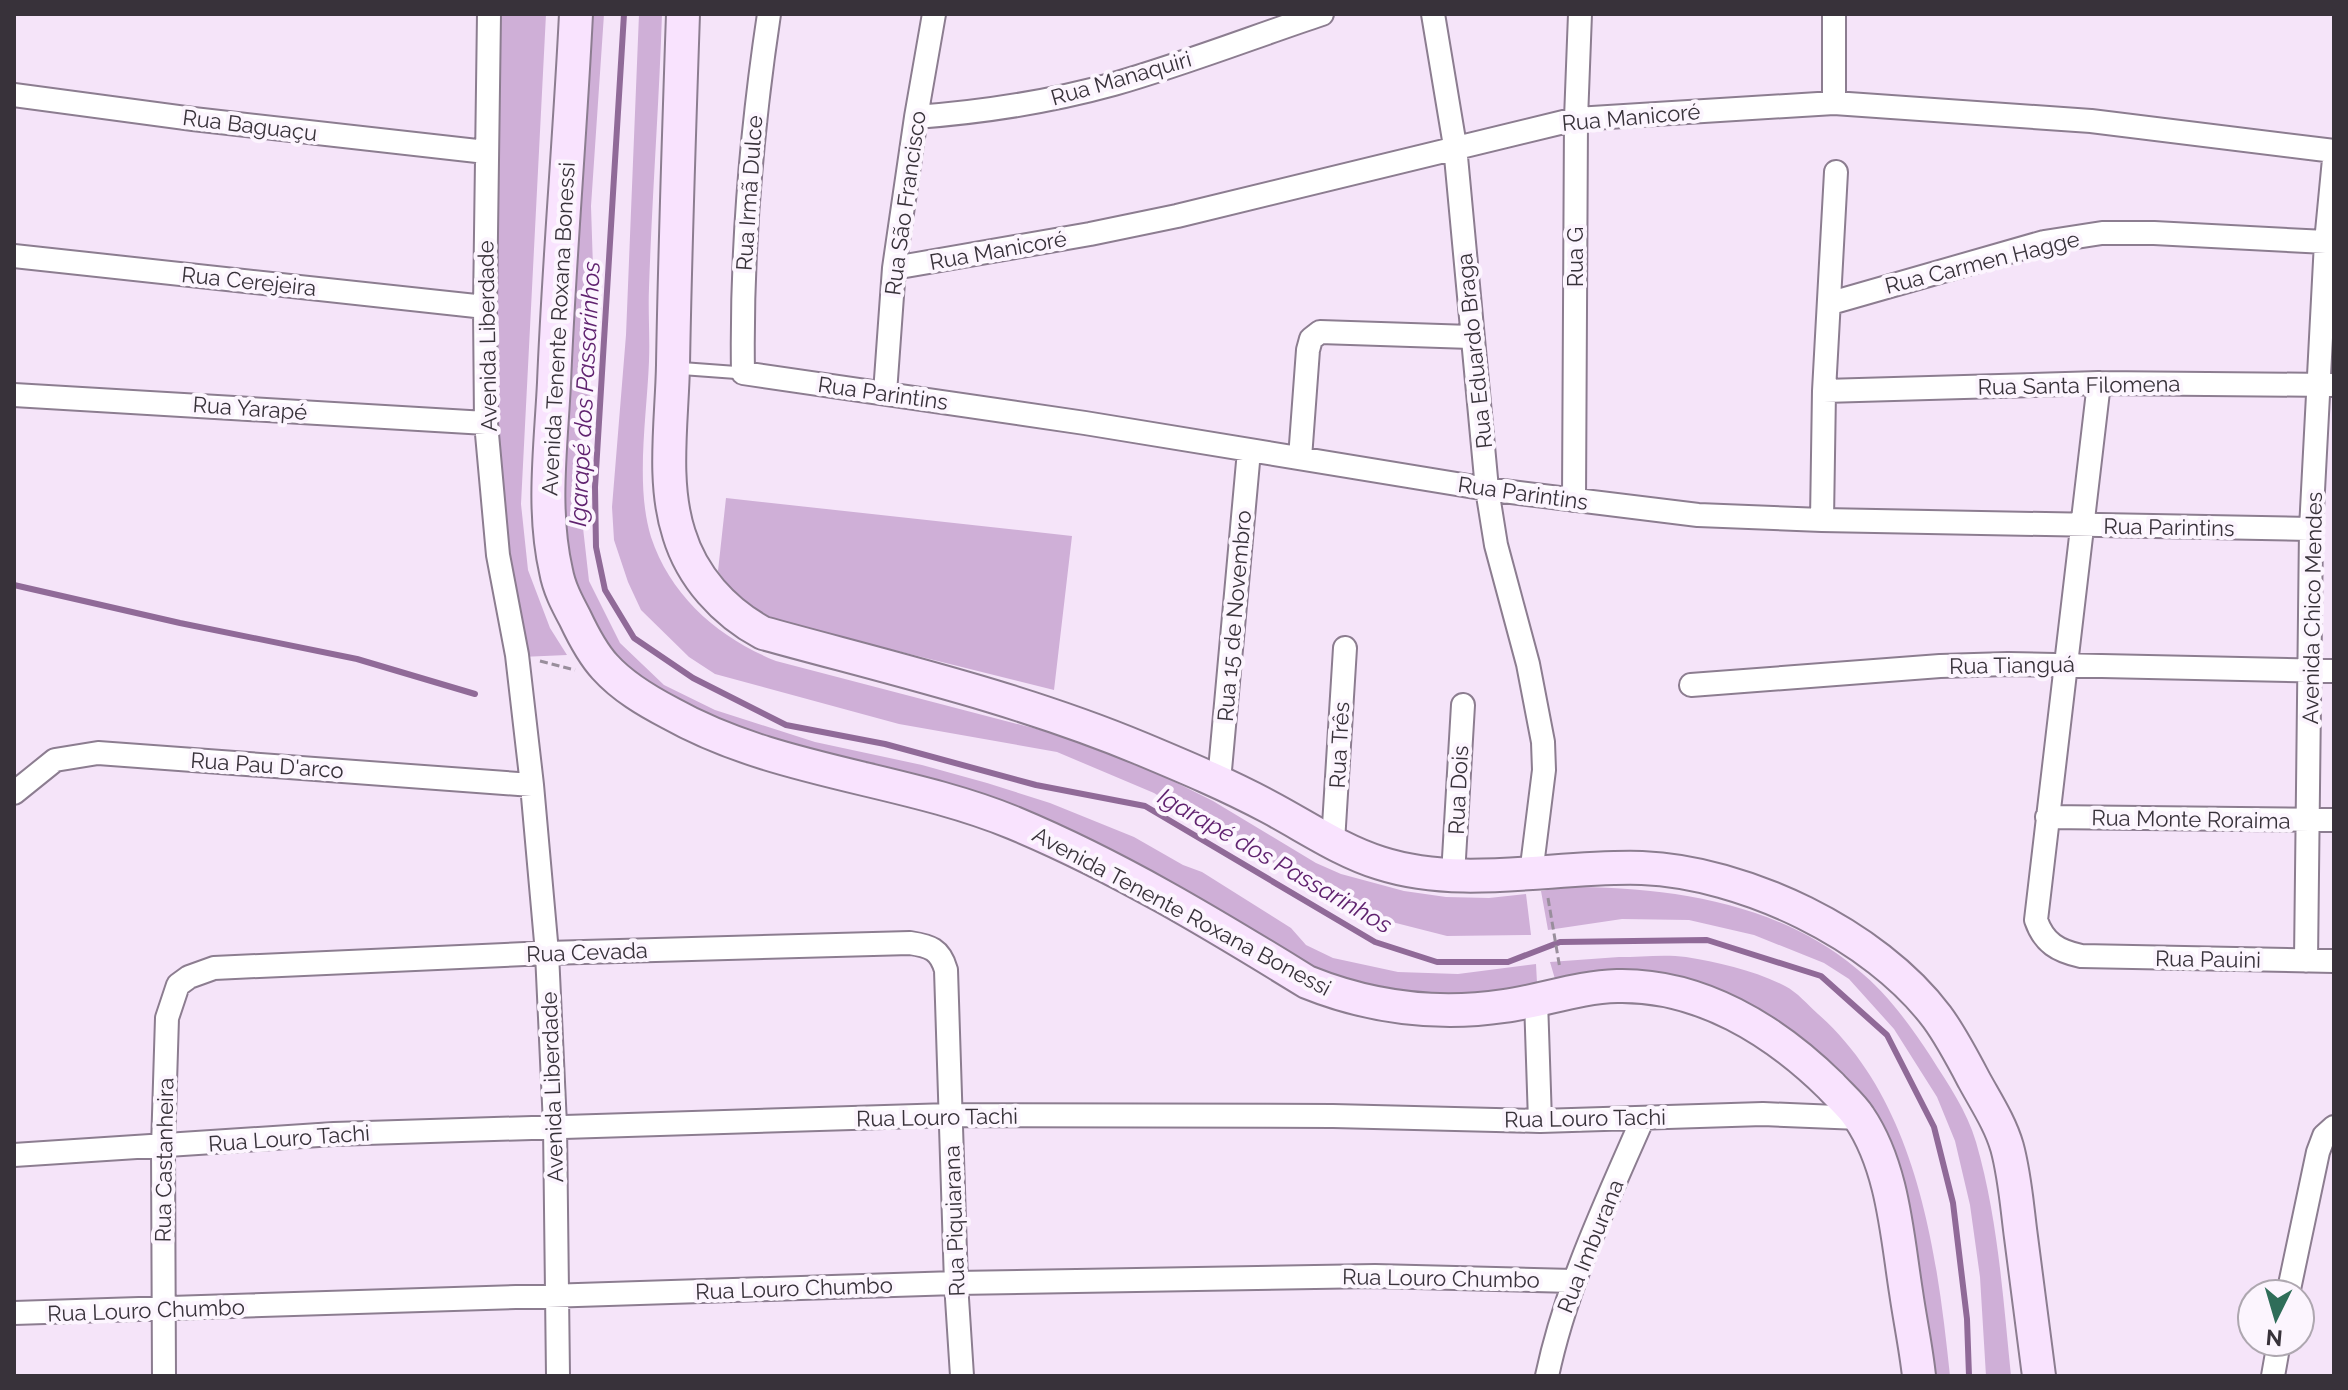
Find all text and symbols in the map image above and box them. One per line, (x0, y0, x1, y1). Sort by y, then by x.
street label: Rua Manaquiri (1048, 46, 1194, 110)
street label: Rua Manicoré (1561, 98, 1701, 136)
street label: Rua Baguaçu (181, 104, 319, 146)
street label: Rua São Francisco (879, 109, 931, 297)
street label: Rua Irmã Dulce (731, 114, 767, 271)
street label: Avenida Tenente Roxana Bonessi (536, 161, 580, 497)
street label: Rua Manicoré (927, 225, 1069, 275)
street label: Rua Carmen Hagge (1882, 225, 2082, 299)
street label: Rua G (1562, 227, 1588, 287)
street label: Avenida Liberdade (472, 240, 502, 432)
street label: Rua Eduardo Braga (1451, 252, 1497, 450)
street label: Rua Cerejeira (180, 261, 318, 301)
water label: Igarapé dos Passarinhos (563, 261, 606, 527)
street label: Rua Santa Filomena (1977, 370, 2181, 400)
street label: Rua Parintins (816, 371, 950, 415)
street label: Rua Yarapé (192, 391, 308, 425)
street label: Rua Parintins (1456, 471, 1590, 515)
street label: Avenida Chico Mendes (2297, 491, 2327, 725)
street label: Rua 15 de Novembro (1212, 509, 1256, 723)
street label: Rua Parintins (2103, 513, 2235, 541)
street label: Rua Tianguá (1949, 651, 2075, 679)
street label: Rua Três (1324, 701, 1354, 789)
street label: Rua Dois (1443, 745, 1473, 835)
street label: Rua Pau D'arco (190, 747, 344, 783)
water label: Igarapé dos Passarinhos (1153, 782, 1397, 939)
street label: Rua Monte Roraima (2091, 804, 2291, 834)
street label: Avenida Tenente Roxana Bonessi (1028, 821, 1336, 1001)
street label: Rua Cevada (526, 937, 648, 967)
street label: Rua Pauini (2155, 945, 2261, 973)
street label: Avenida Liberdade (536, 991, 568, 1183)
street label: Rua Castanheira (150, 1077, 178, 1243)
street label: Rua Louro Tachi (856, 1103, 1018, 1131)
street label: Rua Louro Tachi (1504, 1104, 1666, 1132)
street label: Rua Louro Tachi (207, 1119, 371, 1157)
street label: Rua Piquiarana (938, 1145, 970, 1297)
street label: Rua Imburana (1551, 1175, 1629, 1317)
street label: Rua Louro Chumbo (1342, 1263, 1540, 1293)
street label: Rua Louro Chumbo (695, 1272, 893, 1304)
north arrow (2236, 1278, 2316, 1358)
street label: Rua Louro Chumbo (47, 1294, 245, 1326)
text: N (2265, 1324, 2284, 1352)

